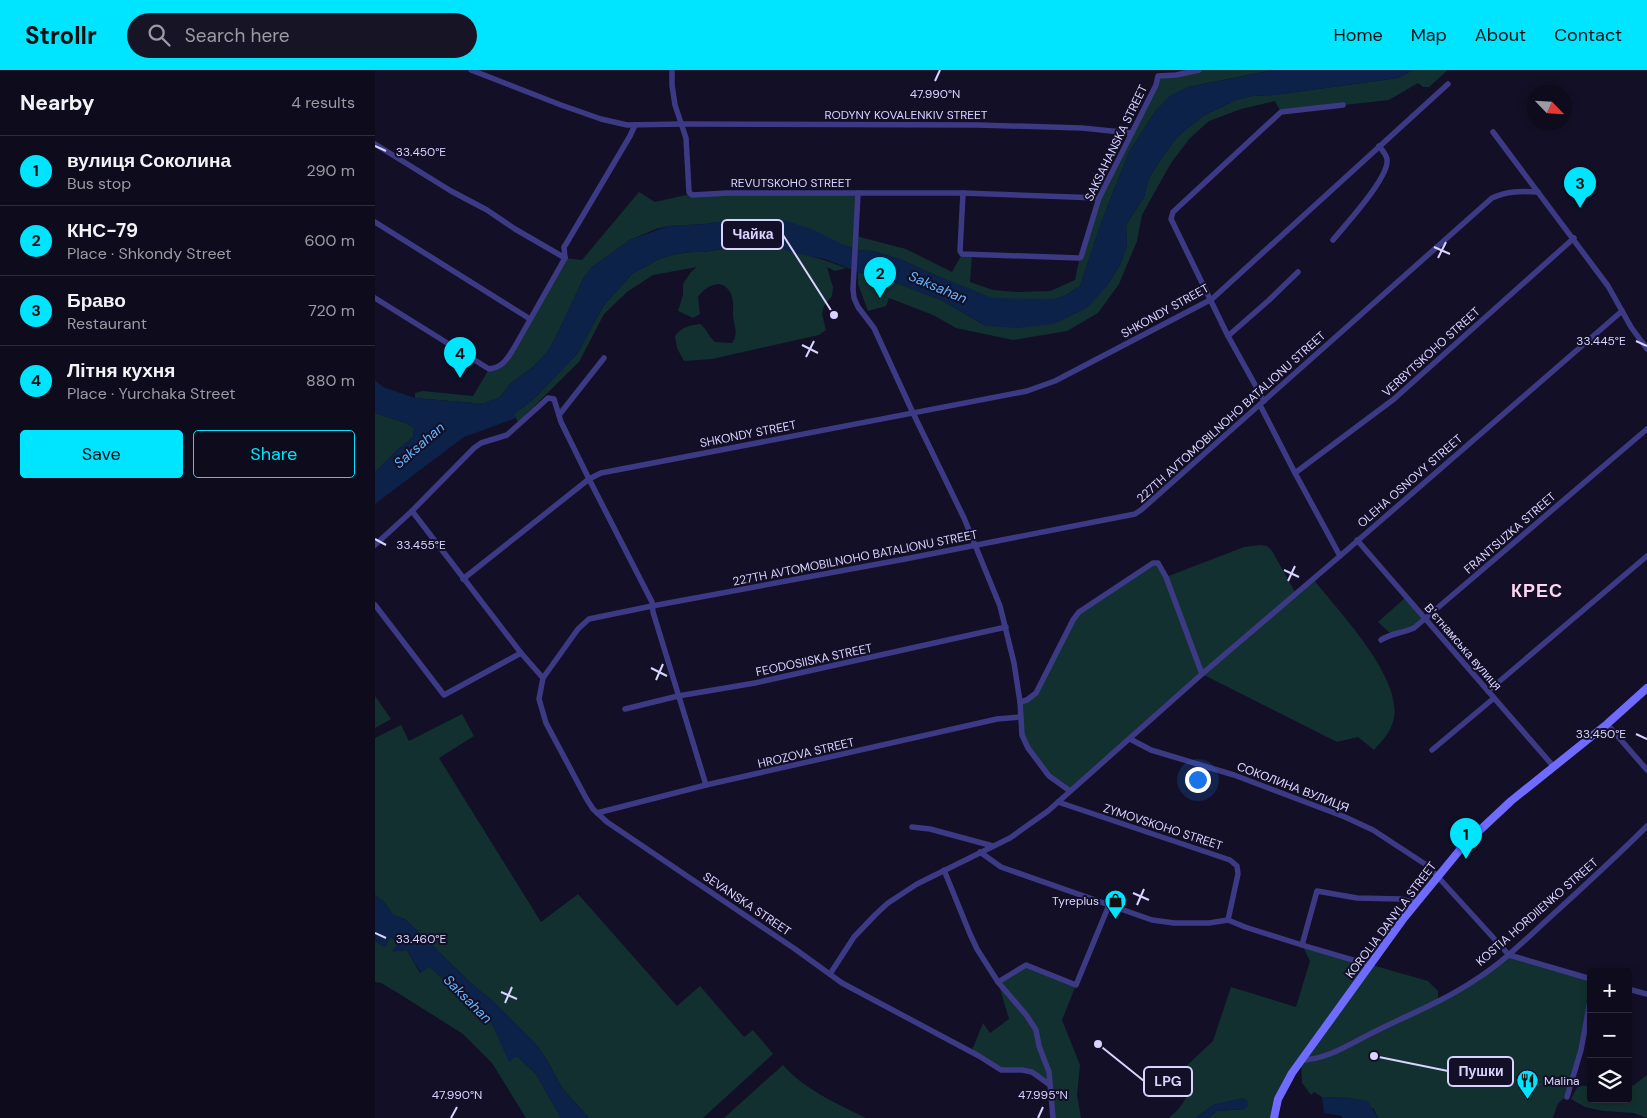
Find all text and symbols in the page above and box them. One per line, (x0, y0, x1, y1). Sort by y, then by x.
search box (127, 13, 477, 58)
text: Strollr (25, 20, 97, 51)
icon: search (145, 21, 173, 49)
text: Search here (185, 23, 290, 48)
text: Home (1333, 23, 1383, 47)
text: Map (1411, 23, 1447, 47)
text: About (1475, 23, 1526, 47)
text: Contact (1554, 23, 1622, 47)
street label: SAKSAHANSKA STREET (1081, 82, 1151, 204)
north arrow (1527, 85, 1572, 130)
text: 47.990°N (910, 86, 960, 102)
text: Nearby (20, 89, 94, 117)
text: 4 results (291, 92, 355, 113)
street label: RODYNY KOVALENKIV STREET (824, 107, 988, 123)
text: 33.450°E (396, 144, 446, 160)
text: вулиця Соколина (67, 148, 231, 173)
text: 1 (33, 160, 39, 181)
text: 290 m (306, 160, 355, 181)
pin: 3 (1564, 167, 1596, 208)
text: Bus stop (67, 173, 131, 194)
street label: REVUTSKOHO STREET (731, 175, 852, 191)
text: КНС-79 (67, 218, 138, 243)
callout: Чайка (722, 220, 783, 249)
text: Чайка (732, 225, 774, 243)
text: 2 (31, 230, 41, 251)
text: 600 m (305, 230, 355, 251)
text: Place · Shkondy Street (67, 243, 232, 264)
pin: 2 (864, 257, 896, 298)
water label: Saksahan (906, 267, 970, 307)
street label: SHKONDY STREET (1118, 280, 1212, 342)
text: Браво (67, 288, 126, 313)
text: 3 (31, 300, 41, 321)
text: 720 m (308, 300, 355, 321)
street label: VERBYTSKOHO STREET (1379, 304, 1484, 400)
text: Restaurant (67, 313, 147, 334)
street label: 227TH AVTOMOBILNOHO BATALIONU STREET (1133, 328, 1329, 506)
text: 33.445°E (1576, 333, 1626, 349)
pin: 4 (444, 337, 476, 378)
text: Літня кухня (67, 358, 175, 383)
text: 4 (31, 370, 41, 391)
text: 880 m (306, 370, 355, 391)
text: Place · Yurchaka Street (67, 383, 235, 404)
street label: SHKONDY STREET (698, 417, 798, 451)
water label: Saksahan (390, 418, 448, 472)
button: Save (20, 430, 183, 478)
button: Share (193, 430, 355, 478)
street label: OLEHA OSNOVY STREET (1354, 431, 1466, 531)
street label: FRANTSUZKA STREET (1461, 489, 1559, 577)
street label: 227TH AVTOMOBILNOHO BATALIONU STREET (731, 526, 979, 590)
text: 33.455°E (396, 537, 446, 553)
district label: КРЕС (1511, 579, 1563, 603)
street label: Вʼєтнамська вулиця (1421, 600, 1505, 694)
street label: FEODOSIISKA STREET (754, 640, 874, 680)
text: 33.450°E (1576, 726, 1626, 742)
street label: HROZOVA STREET (756, 734, 856, 772)
street label: СОКОЛИНА ВУЛИЦЯ (1235, 758, 1351, 816)
your location (1185, 767, 1211, 793)
street label: ZYMOVSKOHO STREET (1101, 800, 1225, 854)
pin: 1 (1450, 818, 1482, 859)
street label: KOSTIA HORDIIENKO STREET (1473, 854, 1602, 969)
street label: KOROLIA DANYLA STREET (1342, 858, 1440, 981)
street label: SEVANSKA STREET (700, 869, 794, 940)
shop icon: Tyreplus (1103, 889, 1127, 920)
place label: Tyreplus (1052, 893, 1099, 909)
text: 33.460°E (396, 931, 446, 947)
map controls (1587, 968, 1632, 1103)
button: + (1587, 968, 1632, 1013)
water label: Saksahan (440, 971, 496, 1027)
button: − (1587, 1013, 1632, 1058)
callout: Пушки (1448, 1057, 1513, 1086)
button: layers (1587, 1058, 1632, 1103)
text: Пушки (1458, 1062, 1504, 1080)
callout: LPG (1144, 1067, 1192, 1096)
restaurant icon: Malina (1516, 1069, 1540, 1100)
text: LPG (1154, 1072, 1182, 1090)
place label: Malina (1544, 1073, 1580, 1089)
text: 47.990°N (432, 1087, 482, 1103)
text: 47.995°N (1018, 1087, 1068, 1103)

